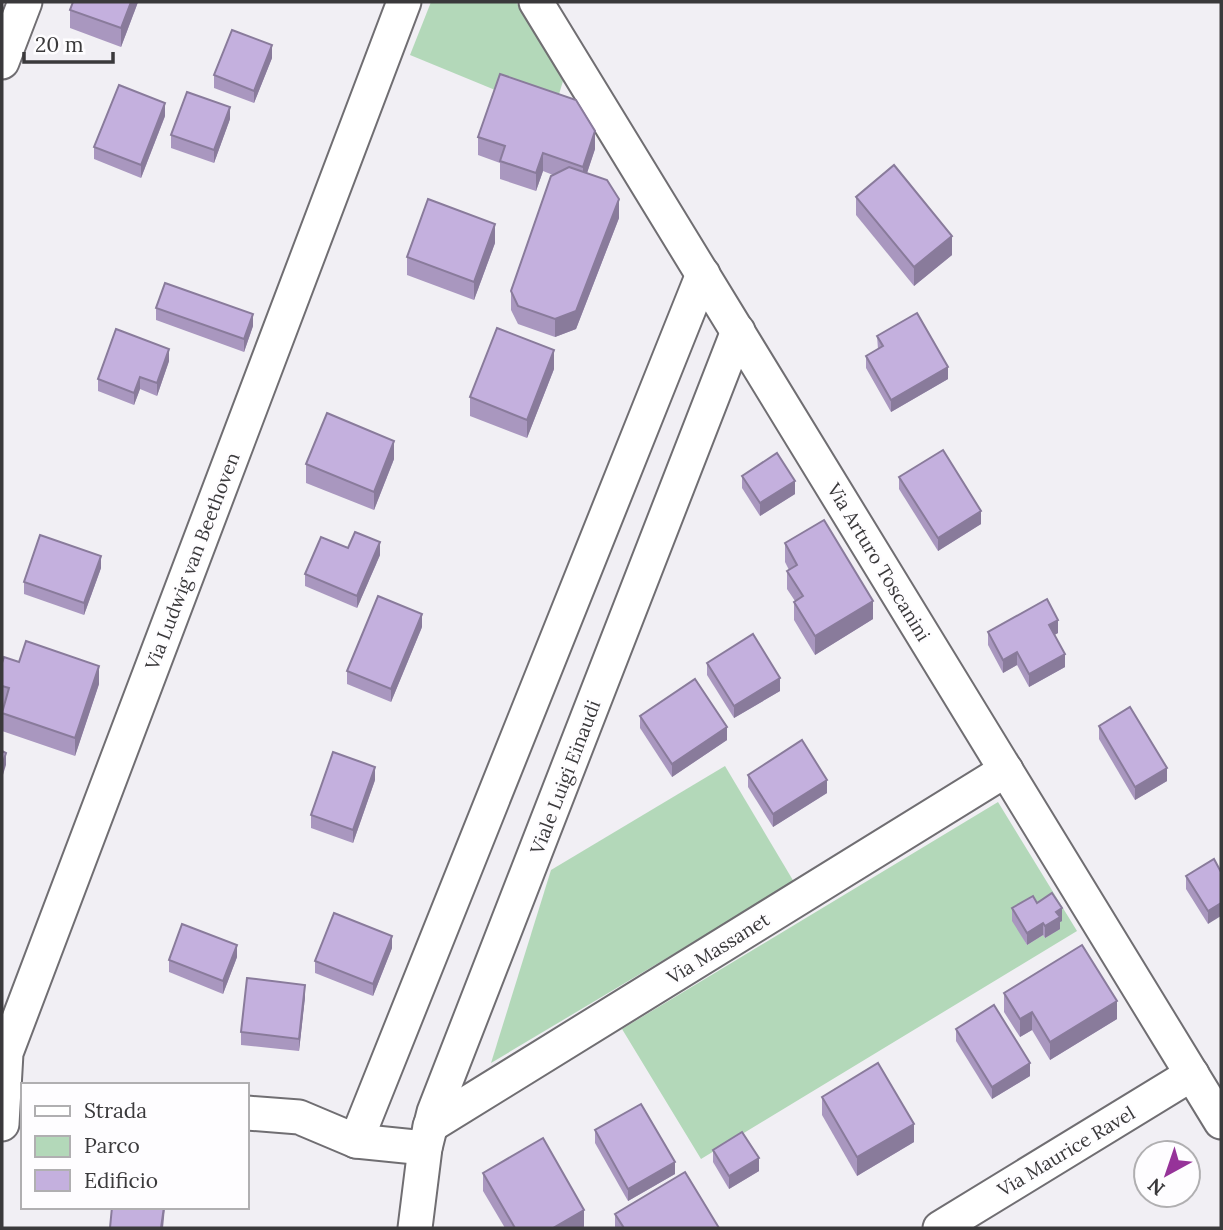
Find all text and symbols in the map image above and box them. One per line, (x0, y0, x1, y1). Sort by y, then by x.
scale bar (24, 21, 114, 65)
text: 20 m (35, 31, 84, 58)
street label: Via Ludwig van Beethoven (139, 449, 245, 674)
street label: Via Arturo Toscanini (822, 478, 936, 645)
street label: Viale Luigi Einaudi (524, 697, 605, 858)
street label: Via Massanet (662, 907, 774, 989)
legend (21, 1083, 248, 1209)
text: Strada (84, 1097, 147, 1124)
street label: Via Maurice Ravel (992, 1101, 1139, 1202)
text: Parco (84, 1132, 140, 1159)
north arrow (1132, 1139, 1202, 1209)
text: Edificio (84, 1167, 158, 1194)
text: N (1142, 1173, 1169, 1201)

